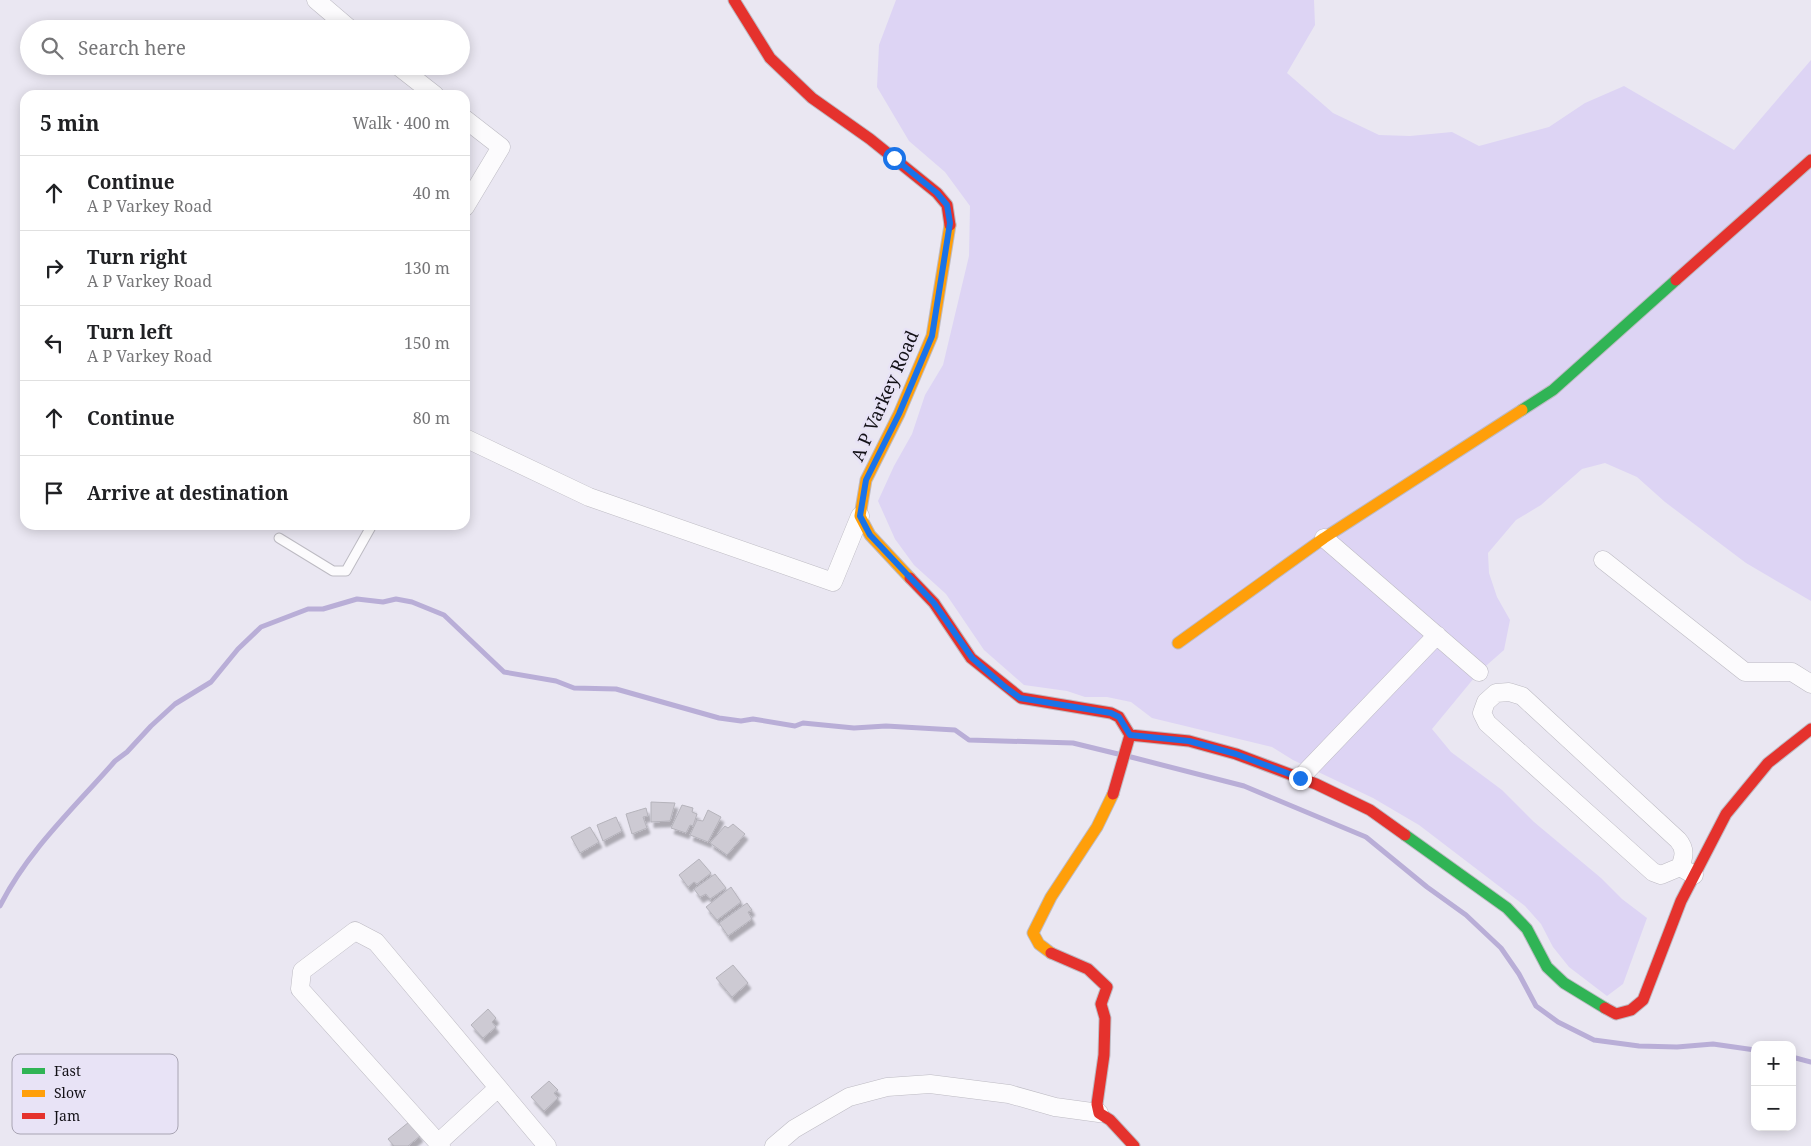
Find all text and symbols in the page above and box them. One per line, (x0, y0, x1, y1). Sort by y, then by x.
search box (20, 20, 470, 75)
icon: search (38, 34, 66, 62)
text: Search here (78, 35, 186, 61)
text: 5 min (40, 109, 99, 137)
text: Walk · 400 m (353, 112, 450, 134)
route start (883, 147, 906, 170)
text: Continue (87, 169, 175, 195)
icon: ahead (40, 179, 68, 207)
text: 40 m (413, 182, 450, 204)
text: A P Varkey Road (87, 195, 212, 217)
text: Turn right (87, 244, 187, 270)
icon: right (40, 254, 68, 282)
text: 130 m (404, 257, 450, 279)
text: A P Varkey Road (87, 270, 212, 292)
text: Turn left (87, 319, 173, 345)
street label: A P Varkey Road (845, 326, 924, 465)
icon: left (40, 329, 68, 357)
text: 150 m (404, 332, 450, 354)
text: A P Varkey Road (87, 345, 212, 367)
icon: ahead (40, 404, 68, 432)
text: Continue (87, 405, 175, 431)
text: 80 m (413, 407, 450, 429)
icon: arrive (40, 479, 68, 507)
text: Arrive at destination (87, 480, 289, 506)
route end (1289, 767, 1312, 790)
map controls (1751, 1041, 1796, 1131)
button: + (1751, 1041, 1796, 1086)
legend (12, 1054, 178, 1134)
text: Fast (54, 1061, 81, 1080)
text: Slow (54, 1083, 87, 1102)
button: − (1751, 1086, 1796, 1131)
text: Jam (53, 1106, 80, 1125)

